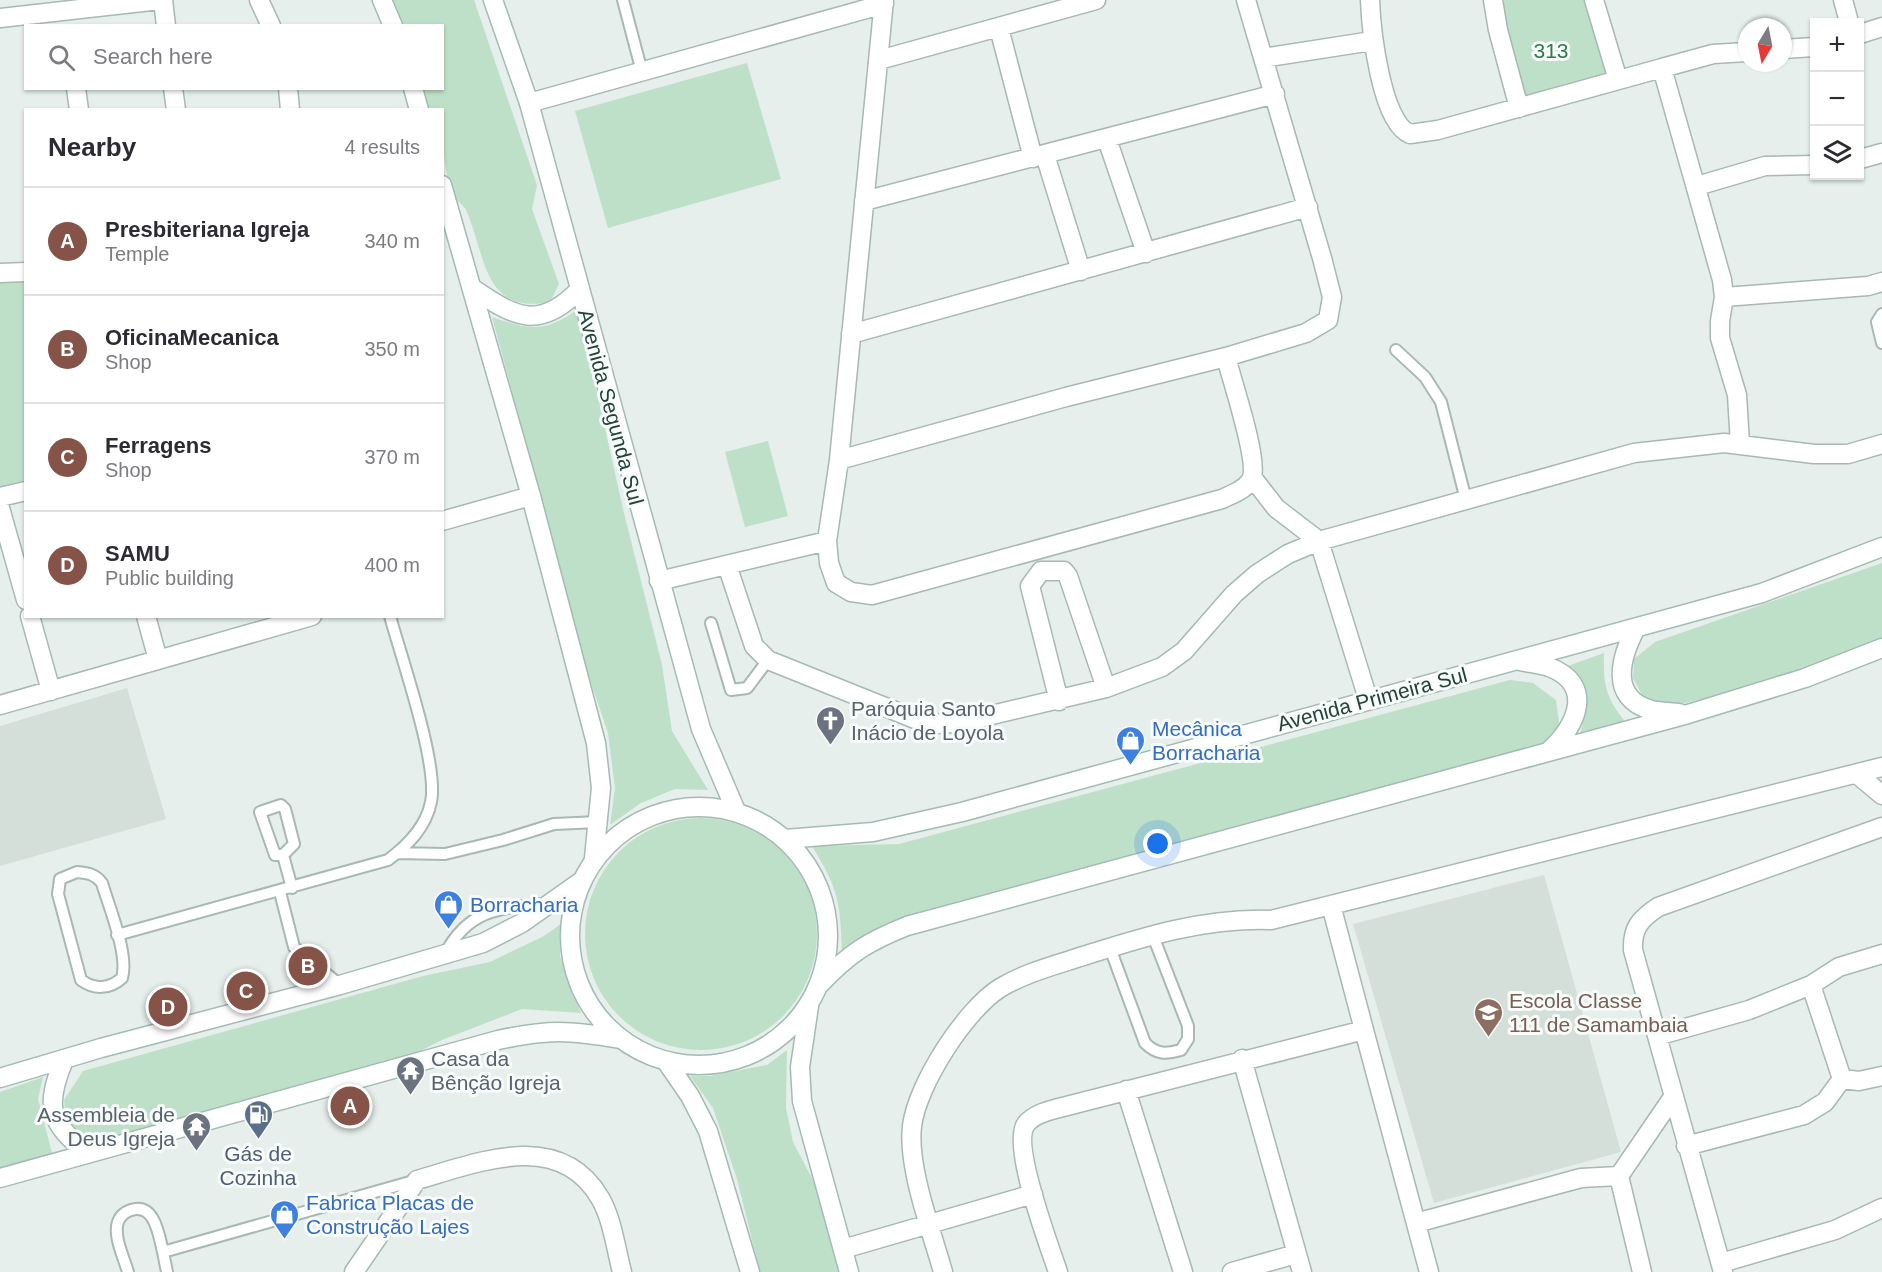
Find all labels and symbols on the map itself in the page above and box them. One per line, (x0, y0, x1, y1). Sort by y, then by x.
north arrow (1738, 18, 1792, 72)
park label: 313 (1533, 39, 1569, 62)
street label: Avenida Segunda Sul (574, 307, 648, 507)
street label: Avenida Primeira Sul (1274, 663, 1470, 735)
place label: Paróquia Santo Inácio de Loyola (851, 697, 1004, 744)
church icon: Paróquia Santo Inácio de Loyola (814, 704, 846, 746)
place label: Mecânica Borracharia (1152, 717, 1261, 764)
shop icon: Mecânica Borracharia (1115, 724, 1147, 766)
your location (1143, 829, 1172, 858)
shop icon: Borracharia (433, 888, 465, 930)
place label: Borracharia (470, 893, 579, 916)
pin: B (288, 944, 328, 988)
pin: C (226, 968, 266, 1014)
pin: D (148, 984, 188, 1030)
place label: Escola Classe 111 de Samambaia (1509, 989, 1688, 1036)
school or university icon: Escola Classe 111 de Samambaia (1472, 996, 1504, 1038)
place label: Casa da Bênção Igreja (431, 1047, 561, 1094)
temple icon: Casa da Bênção Igreja (394, 1054, 426, 1096)
pin: A (330, 1084, 370, 1128)
fuel station icon: Gás de Cozinha (242, 1098, 274, 1140)
place label: Assembleia de Deus Igreja (37, 1103, 175, 1150)
temple icon: Assembleia de Deus Igreja (180, 1110, 212, 1152)
place label: Gás de Cozinha (219, 1142, 297, 1189)
place label: Fabrica Placas de Construção Lajes (306, 1191, 474, 1238)
shop icon: Fabrica Placas de Construção Lajes (269, 1198, 301, 1240)

